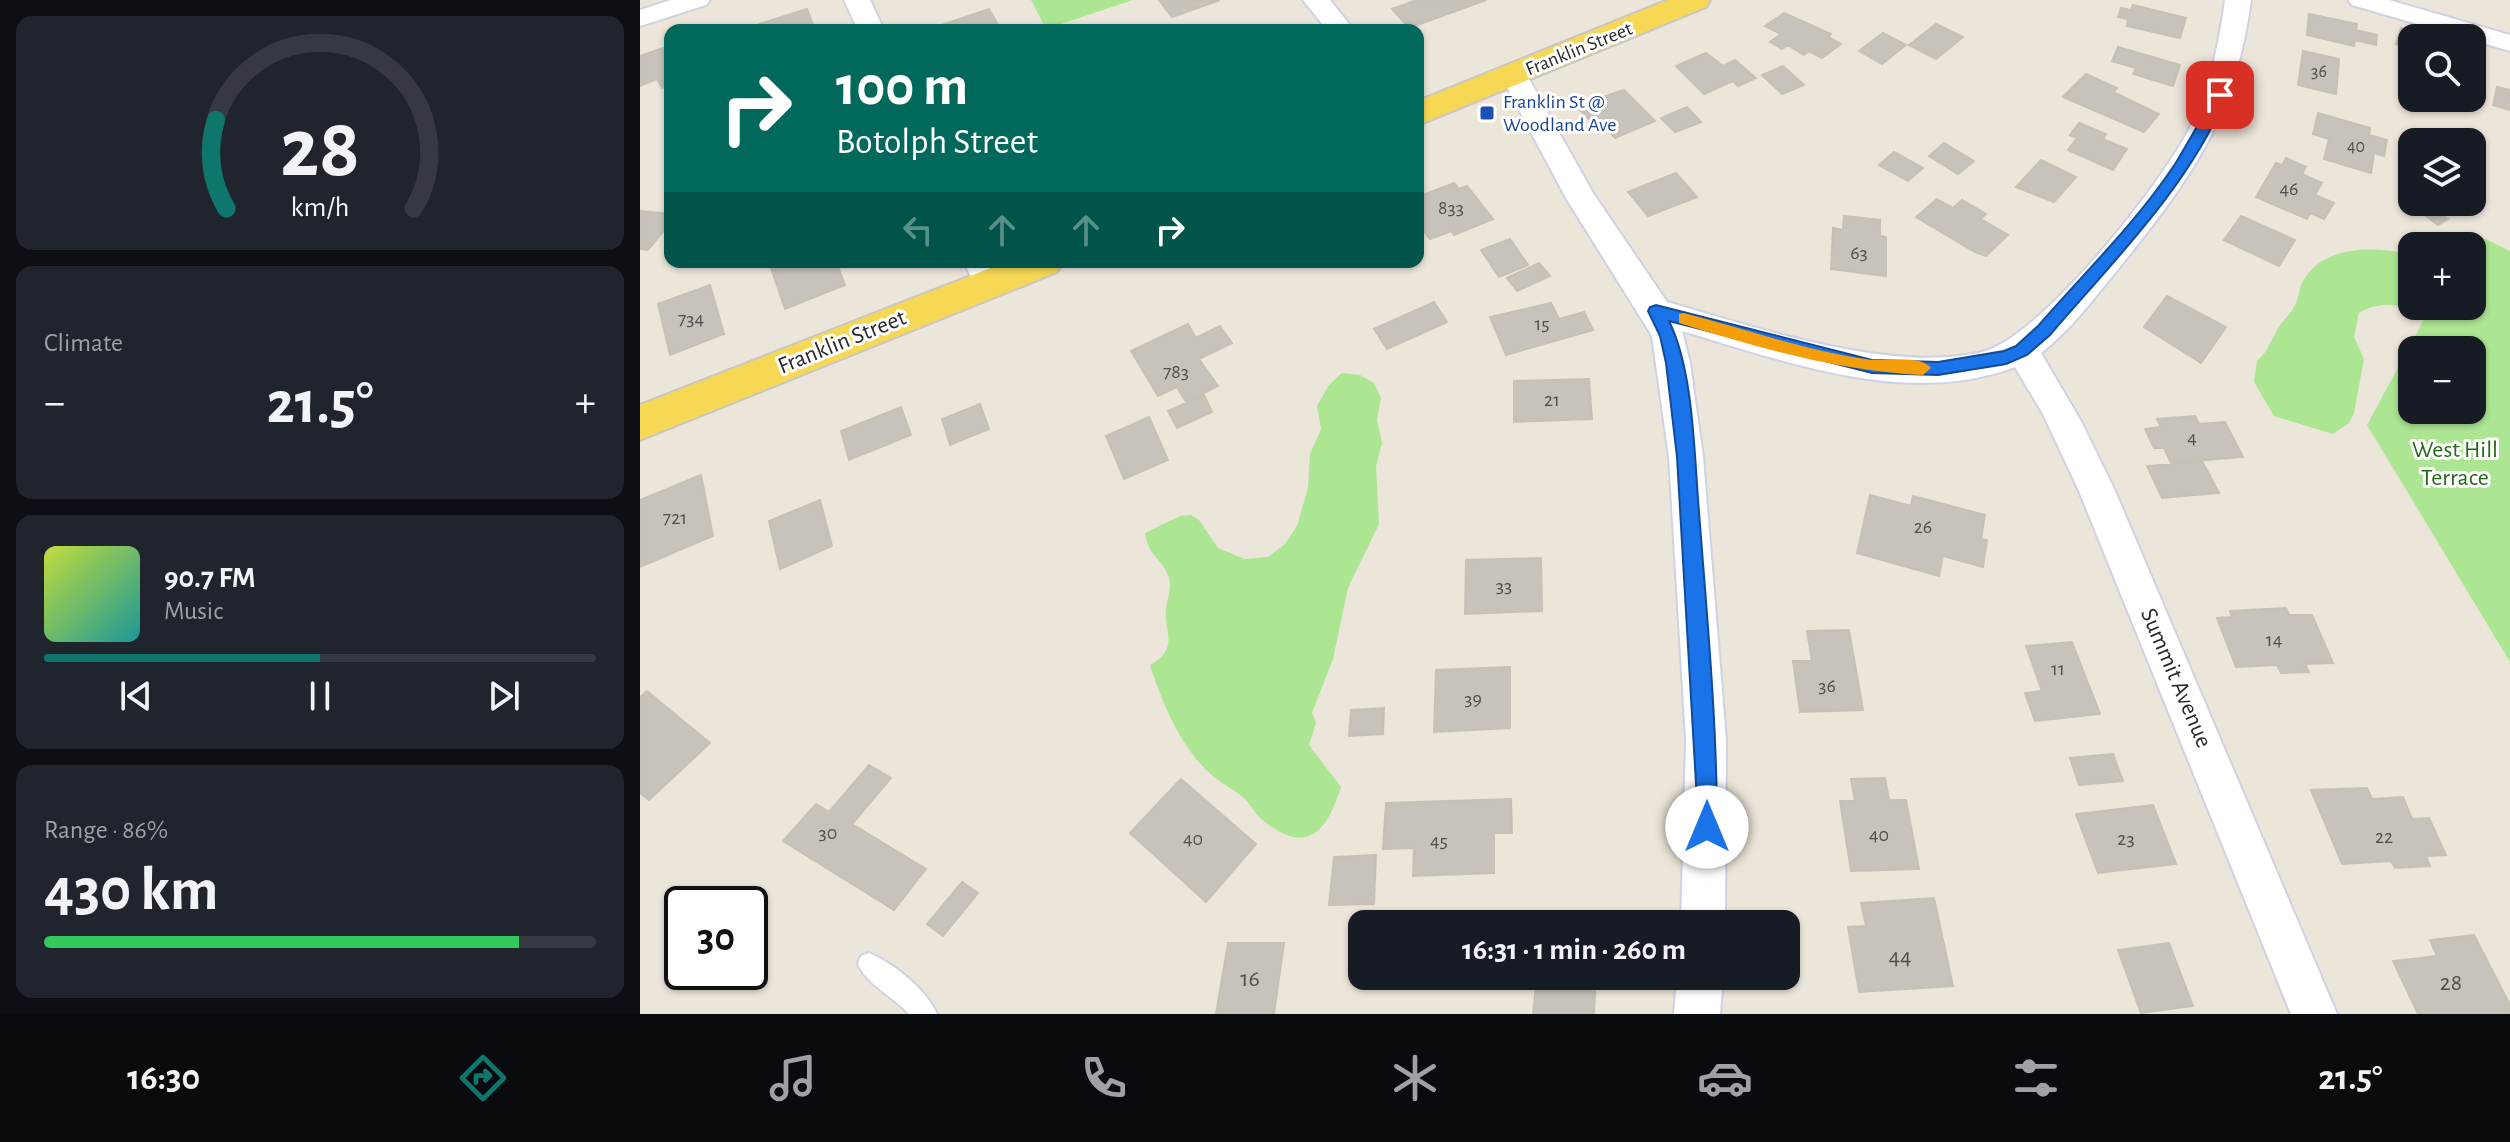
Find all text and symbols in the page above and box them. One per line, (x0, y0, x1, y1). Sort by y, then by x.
street label: Franklin Street (1523, 18, 1636, 79)
map controls (2398, 24, 2486, 424)
button: search (2398, 24, 2486, 112)
icon: right (704, 56, 808, 160)
text: 100 m (836, 59, 968, 115)
pin (2186, 61, 2254, 129)
house number: 36 (2311, 63, 2327, 81)
icon: arrive (2198, 73, 2242, 117)
place label: Franklin St @ Woodland Ave (1503, 92, 1617, 135)
marker: Franklin St @ Woodland Ave (1478, 104, 1496, 122)
text: 28 (280, 107, 360, 191)
text: Botolph Street (836, 124, 1038, 160)
button: layers (2398, 128, 2486, 216)
house number: 40 (2347, 138, 2365, 156)
house number: 46 (2279, 179, 2299, 199)
text: km/h (291, 193, 349, 222)
house number: 833 (1438, 198, 1464, 218)
icon: left (896, 208, 940, 252)
icon: ahead (980, 208, 1024, 252)
icon: ahead (1064, 208, 1108, 252)
icon: right (1148, 208, 1192, 252)
button: + (2398, 232, 2486, 320)
house number: 63 (1850, 243, 1868, 263)
street label: Franklin Street (775, 305, 910, 379)
house number: 734 (678, 309, 704, 329)
house number: 15 (1534, 314, 1550, 334)
text: Climate (44, 330, 123, 356)
button: − (2398, 336, 2486, 424)
house number: 783 (1163, 362, 1189, 382)
text: 21.5° (266, 374, 374, 434)
text: − (44, 381, 65, 425)
text: + (575, 381, 596, 425)
house number: 21 (1544, 390, 1560, 410)
house number: 4 (2187, 428, 2197, 448)
park label: West Hill Terrace (2412, 438, 2498, 490)
house number: 721 (663, 508, 687, 528)
house number: 26 (1914, 517, 1932, 537)
text: 90.7 FM (164, 563, 256, 593)
house number: 33 (1496, 576, 1512, 596)
text: Music (164, 598, 223, 624)
street label: Summit Avenue (2136, 605, 2216, 751)
house number: 14 (2266, 630, 2282, 650)
house number: 11 (2051, 659, 2065, 679)
icon: previous (114, 674, 158, 718)
icon: pause (298, 674, 342, 718)
icon: next (482, 674, 526, 718)
house number: 36 (1818, 676, 1836, 696)
house number: 39 (1464, 689, 1482, 709)
position arrow (1665, 785, 1749, 869)
text: Range · 86% (44, 817, 168, 843)
house number: 30 (819, 823, 837, 843)
house number: 40 (1869, 825, 1889, 845)
house number: 22 (2375, 827, 2393, 847)
house number: 40 (1183, 829, 1203, 849)
house number: 23 (2117, 829, 2135, 849)
house number: 45 (1430, 831, 1448, 851)
text: 430 km (44, 861, 218, 921)
speed limit sign: 30 (664, 886, 768, 990)
text: 16:31 · 1 min · 260 m (1462, 935, 1686, 965)
house number: 44 (1888, 945, 1912, 969)
house number: 16 (1240, 967, 1260, 991)
house number: 28 (2440, 971, 2462, 995)
icon: directions (455, 1050, 511, 1106)
icon: music (765, 1050, 821, 1106)
icon: phone (1076, 1050, 1132, 1106)
icon: climate (1387, 1050, 1443, 1106)
icon: car (1697, 1050, 1753, 1106)
icon: filters (2008, 1050, 2064, 1106)
text: 16:30 (127, 1060, 200, 1096)
text: 21.5° (2318, 1060, 2383, 1096)

